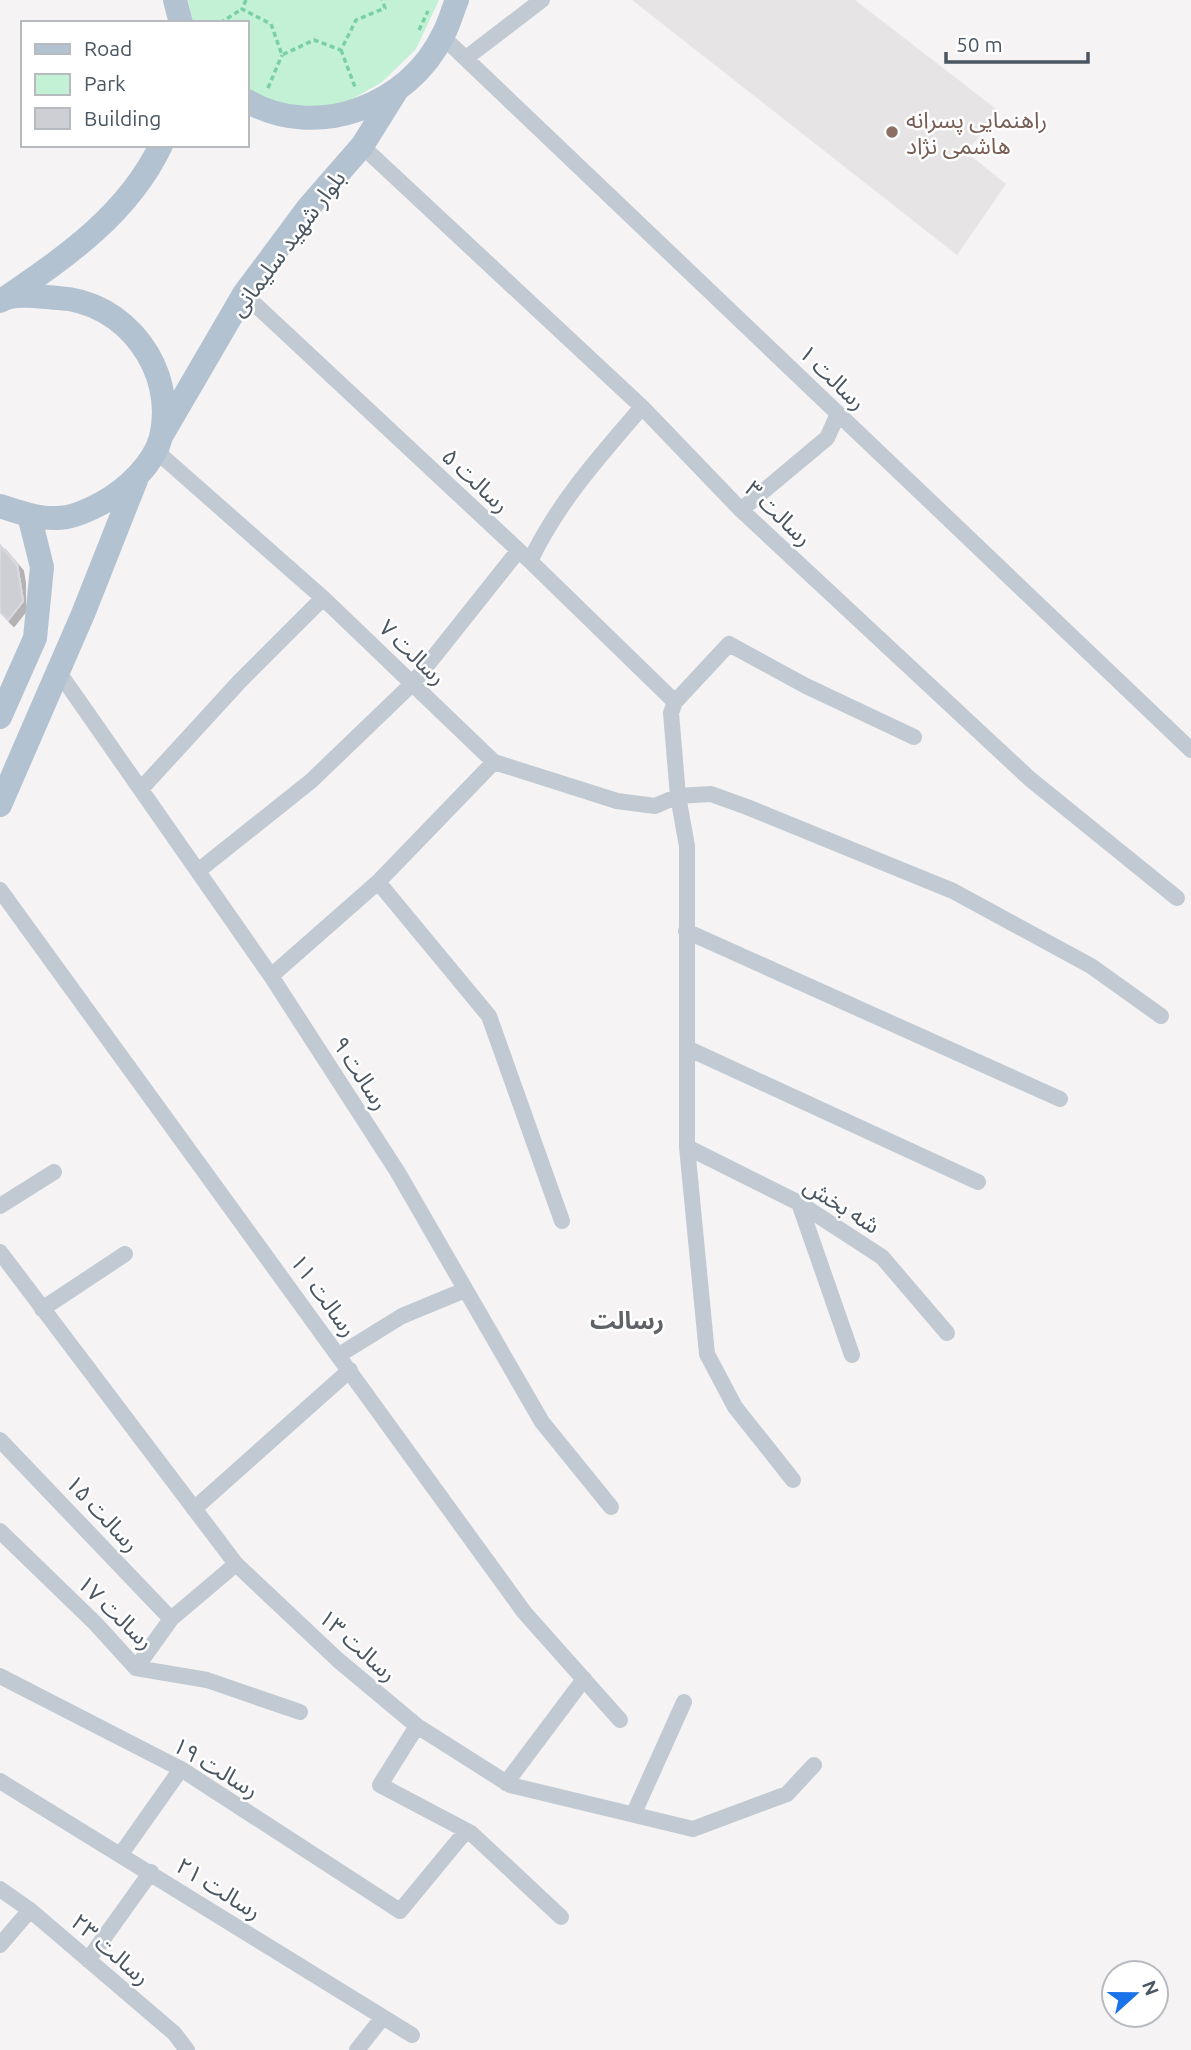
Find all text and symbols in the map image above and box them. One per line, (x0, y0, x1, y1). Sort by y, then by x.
legend (21, 21, 248, 147)
scale bar (946, 21, 1088, 65)
text: 50 m (956, 32, 1003, 56)
text: Road (84, 36, 132, 60)
text: Park (84, 71, 126, 95)
text: Building (84, 106, 161, 130)
place label: راهنمایی پسرانه هاشمی نژاد (906, 107, 1047, 160)
marker: راهنمایی پسرانه هاشمی نژاد (884, 124, 900, 140)
street label: بلوار شهید سلیمانی (224, 165, 351, 322)
street label: رسالت ۱ (793, 340, 871, 416)
street label: رسالت ۵ (436, 443, 515, 519)
street label: رسالت ۳ (739, 476, 817, 552)
street label: رسالت ۷ (373, 615, 451, 691)
street label: رسالت ۹ (327, 1032, 394, 1115)
street label: شه بخش (799, 1172, 884, 1239)
street label: رسالت ۱۱ (284, 1249, 362, 1342)
district label: رسالت (590, 1307, 664, 1335)
street label: رسالت ۱۵ (60, 1470, 145, 1558)
street label: رسالت ۱۷ (72, 1570, 159, 1655)
street label: رسالت ۱۳ (313, 1604, 402, 1688)
street label: رسالت ۱۹ (168, 1732, 263, 1804)
street label: رسالت ۲۱ (171, 1852, 266, 1926)
street label: رسالت ۲۳ (66, 1908, 155, 1991)
north arrow (1100, 1959, 1170, 2029)
text: N (1138, 1977, 1164, 1998)

